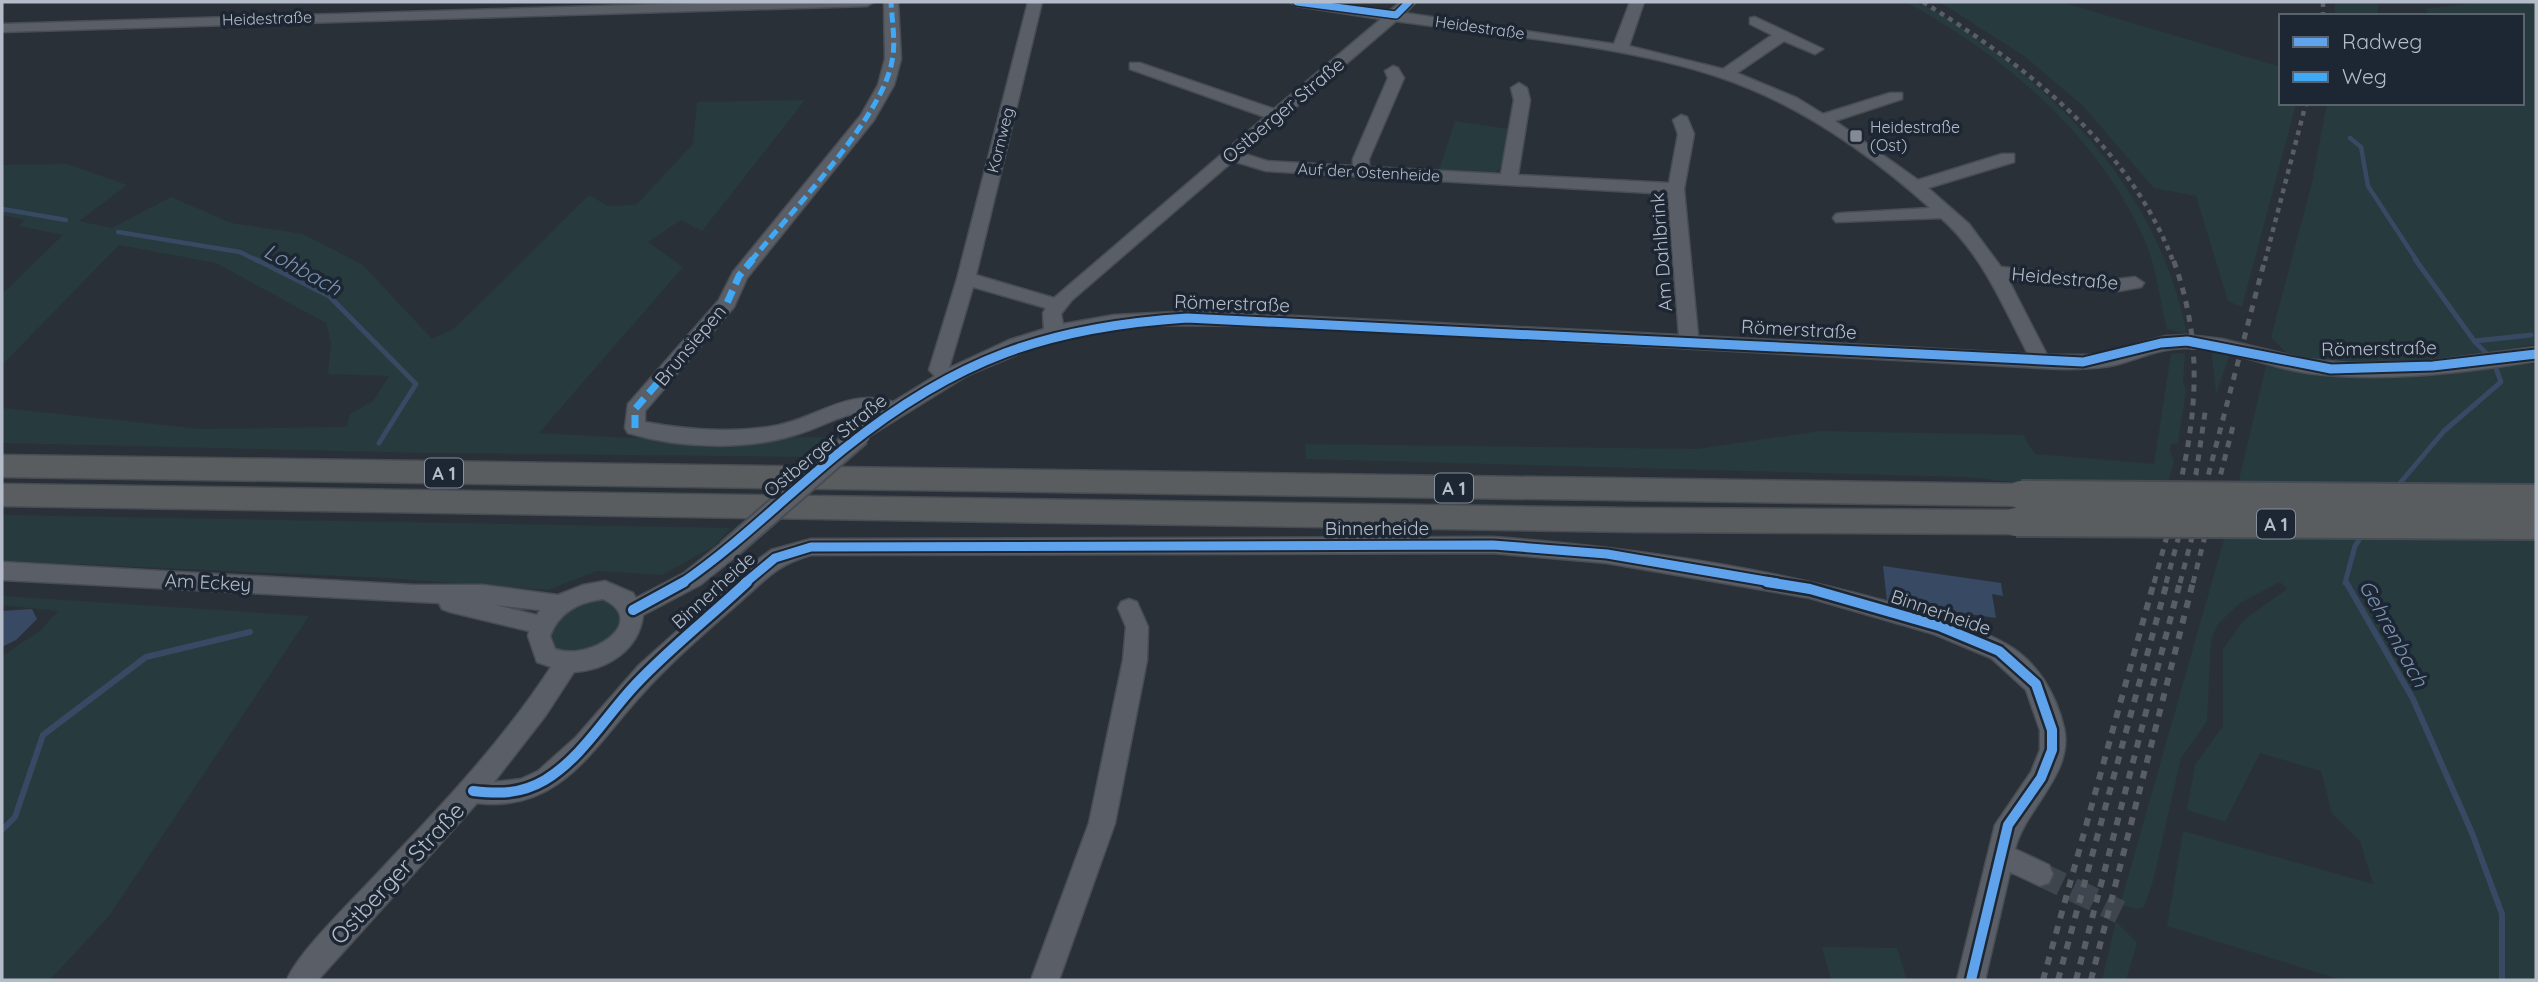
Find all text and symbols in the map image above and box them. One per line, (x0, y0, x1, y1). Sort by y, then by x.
street label: Heidestraße (222, 6, 312, 30)
street label: Heidestraße (1434, 11, 1526, 43)
legend (2279, 14, 2524, 105)
text: Radweg (2342, 28, 2422, 54)
street label: Ostberger Straße (1217, 52, 1349, 168)
text: Weg (2342, 63, 2387, 89)
street label: Kornweg (982, 105, 1018, 175)
place label: Heidestraße (Ost) (1870, 117, 1960, 155)
marker: Heidestraße (Ost) (1848, 128, 1864, 144)
street label: Auf der Ostenheide (1297, 158, 1441, 186)
street label: Am Dahlbrink (1645, 192, 1677, 312)
water label: Lohbach (260, 237, 347, 301)
street label: Heidestraße (2011, 261, 2119, 295)
street label: Römerstraße (1174, 289, 1290, 317)
street label: Brunsiepen (649, 300, 731, 390)
street label: Römerstraße (1741, 314, 1857, 344)
street label: Römerstraße (2321, 335, 2437, 361)
street label: Ostberger Straße (758, 388, 892, 502)
road number: A 1 (425, 458, 463, 488)
road number: A 1 (1435, 474, 1473, 502)
road number: A 1 (2257, 510, 2295, 538)
street label: Binnerheide (1325, 516, 1429, 540)
street label: Binnerheide (666, 546, 760, 634)
street label: Am Eckey (164, 568, 252, 596)
water label: Gehrenbach (2354, 575, 2435, 692)
street label: Binnerheide (1888, 584, 1994, 640)
street label: Ostberger Straße (324, 796, 470, 950)

